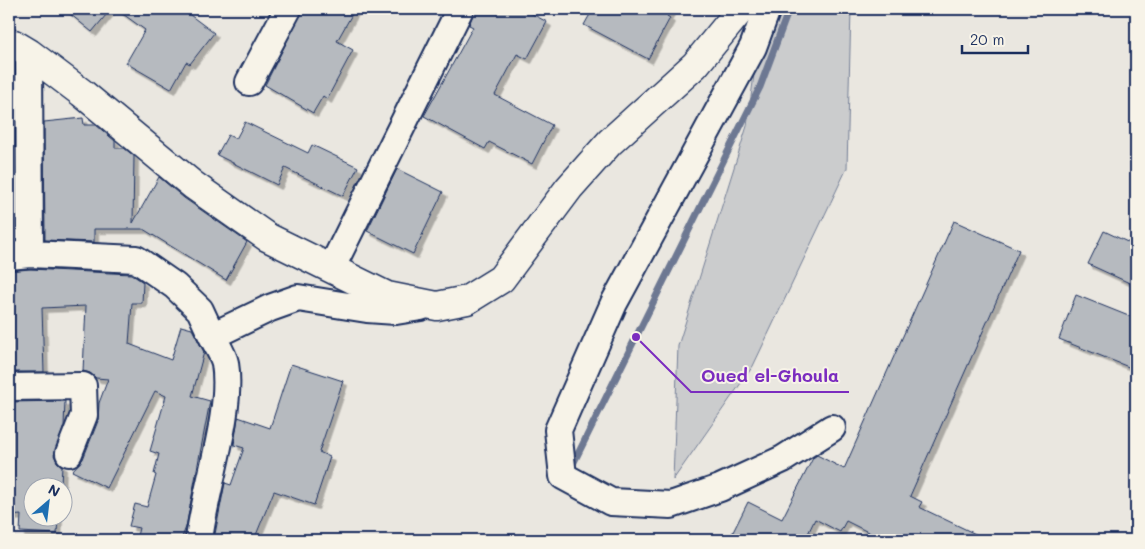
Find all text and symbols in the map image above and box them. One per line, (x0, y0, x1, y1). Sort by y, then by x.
scale bar (962, 22, 1029, 54)
text: 20 m (970, 29, 1004, 49)
callout: Oued el-Ghoula (691, 359, 849, 392)
text: Oued el-Ghoula (701, 363, 839, 387)
north arrow (22, 476, 72, 526)
text: N (45, 479, 63, 501)

